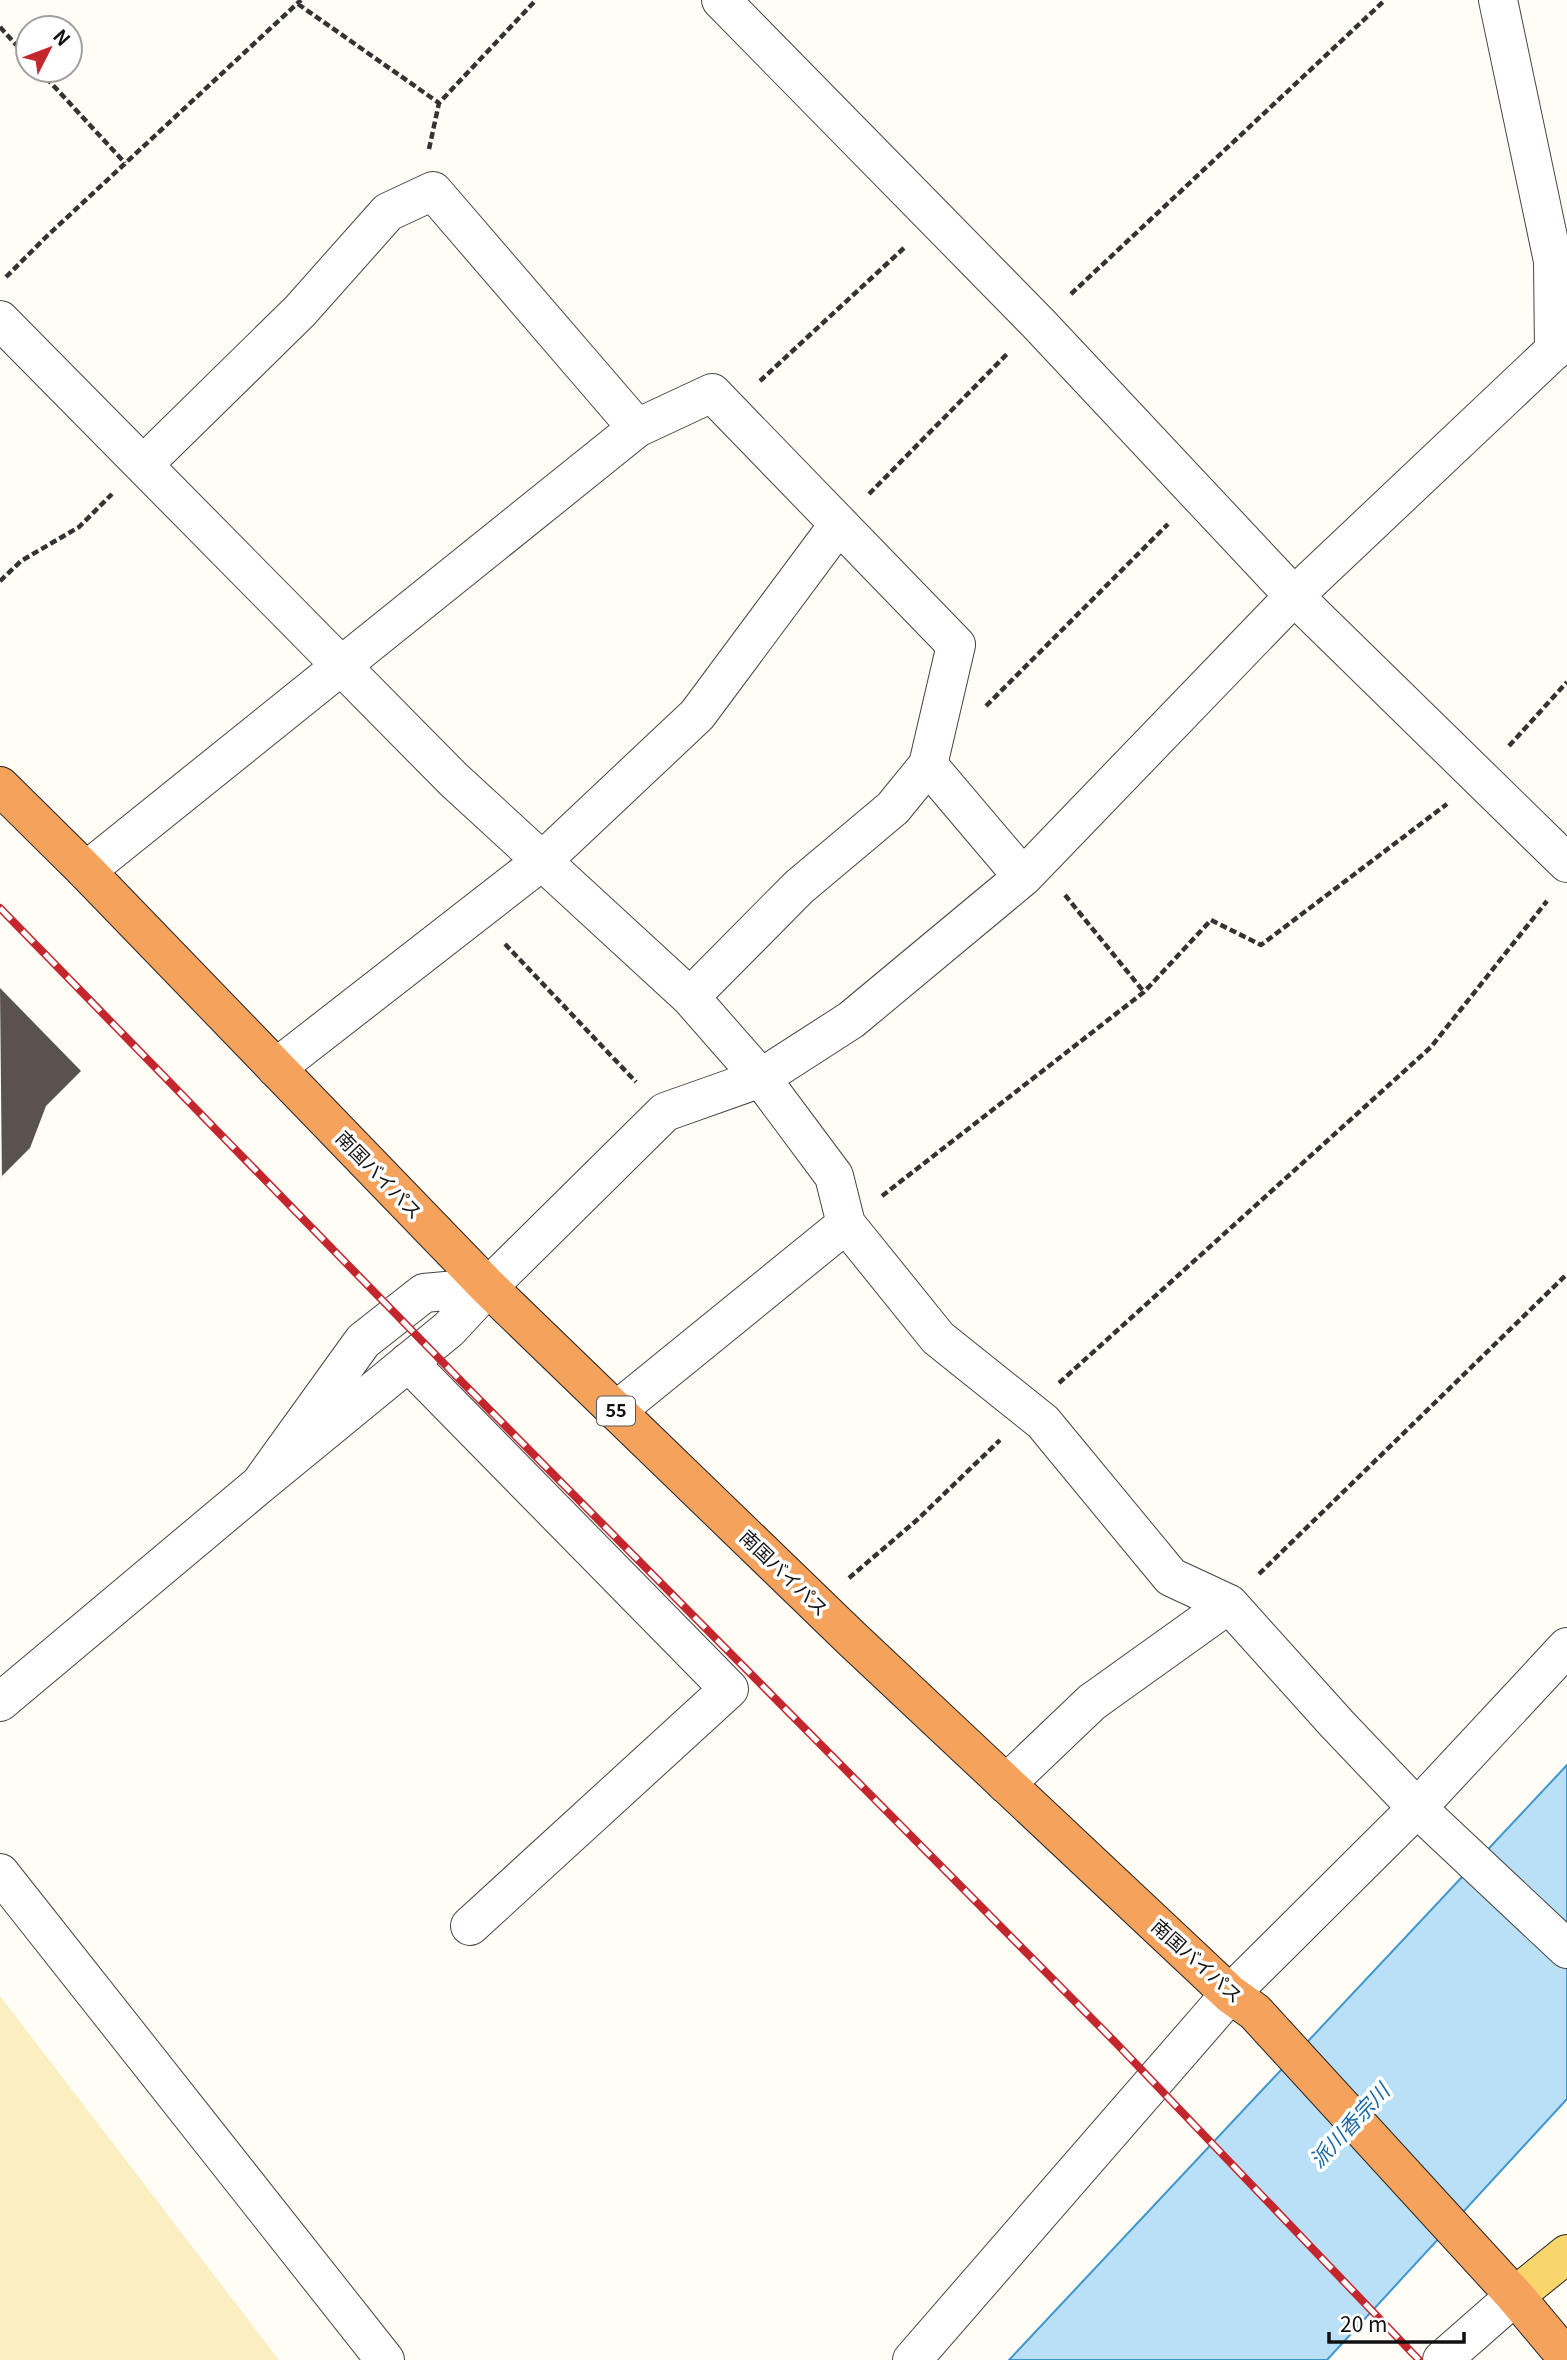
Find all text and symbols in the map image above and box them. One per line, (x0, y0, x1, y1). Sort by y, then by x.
north arrow (14, 14, 84, 84)
text: N (48, 22, 78, 51)
street label: 南国バイパス (331, 1124, 429, 1224)
road number: 55 (597, 1396, 635, 1426)
street label: 南国バイパス (735, 1523, 835, 1621)
street label: 南国バイパス (1147, 1912, 1249, 2008)
water label: 派川香宗川 (1302, 2075, 1397, 2173)
scale bar (1329, 2300, 1464, 2344)
text: 20 m (1340, 2308, 1387, 2338)

